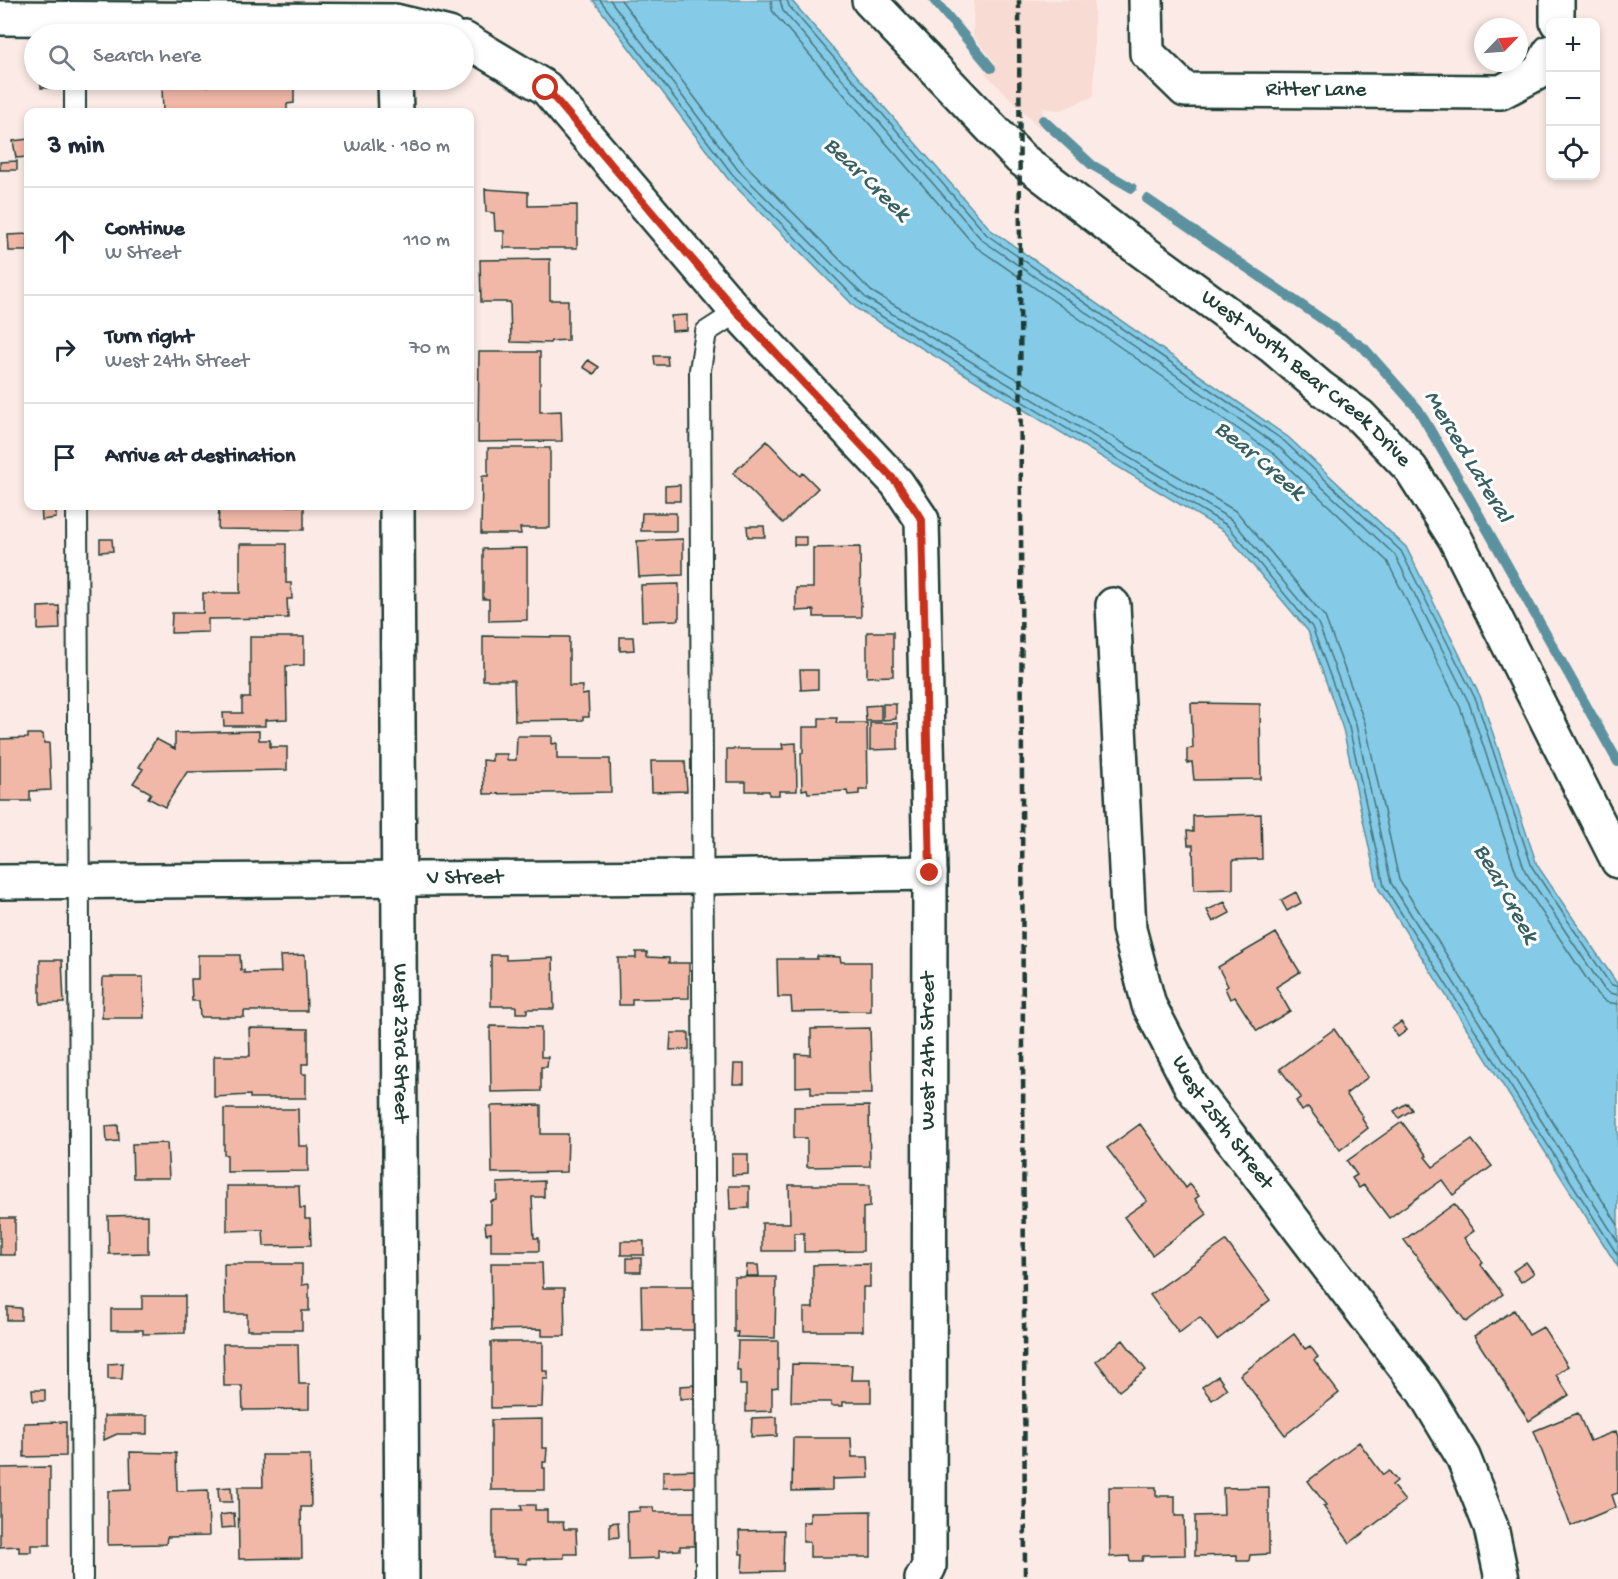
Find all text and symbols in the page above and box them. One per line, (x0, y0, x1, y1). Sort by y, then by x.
north arrow (1474, 18, 1528, 72)
map controls (1546, 18, 1600, 180)
button: + (1546, 18, 1600, 72)
search box (24, 24, 474, 90)
icon: search (45, 41, 78, 74)
text: Search here (93, 44, 201, 70)
button: − (1546, 72, 1600, 126)
route start (532, 74, 558, 100)
street label: Ritter Lane (1265, 78, 1367, 104)
button: locate (1546, 126, 1600, 180)
text: 3 min (48, 132, 104, 163)
water label: Bear Creek (817, 132, 917, 230)
text: Walk · 180 m (343, 136, 450, 159)
text: Continue (105, 217, 185, 243)
icon: ahead (48, 225, 81, 258)
text: 110 m (404, 230, 450, 253)
text: W Street (105, 243, 180, 266)
street label: West North Bear Creek Drive (1194, 287, 1414, 477)
text: Turn right (105, 325, 193, 351)
icon: right (48, 333, 81, 366)
text: 70 m (409, 338, 450, 361)
text: West 24th Street (105, 351, 249, 374)
water label: Merced Lateral (1416, 386, 1519, 530)
water label: Bear Creek (1208, 415, 1310, 507)
icon: arrive (48, 441, 81, 474)
text: Arrive at destination (105, 444, 295, 470)
water label: Bear Creek (1466, 839, 1545, 951)
route end (916, 859, 942, 885)
street label: V Street (426, 865, 505, 892)
street label: West 23rd Street (386, 963, 413, 1125)
street label: West 24th Street (916, 970, 942, 1130)
street label: West 25th Street (1165, 1052, 1280, 1197)

